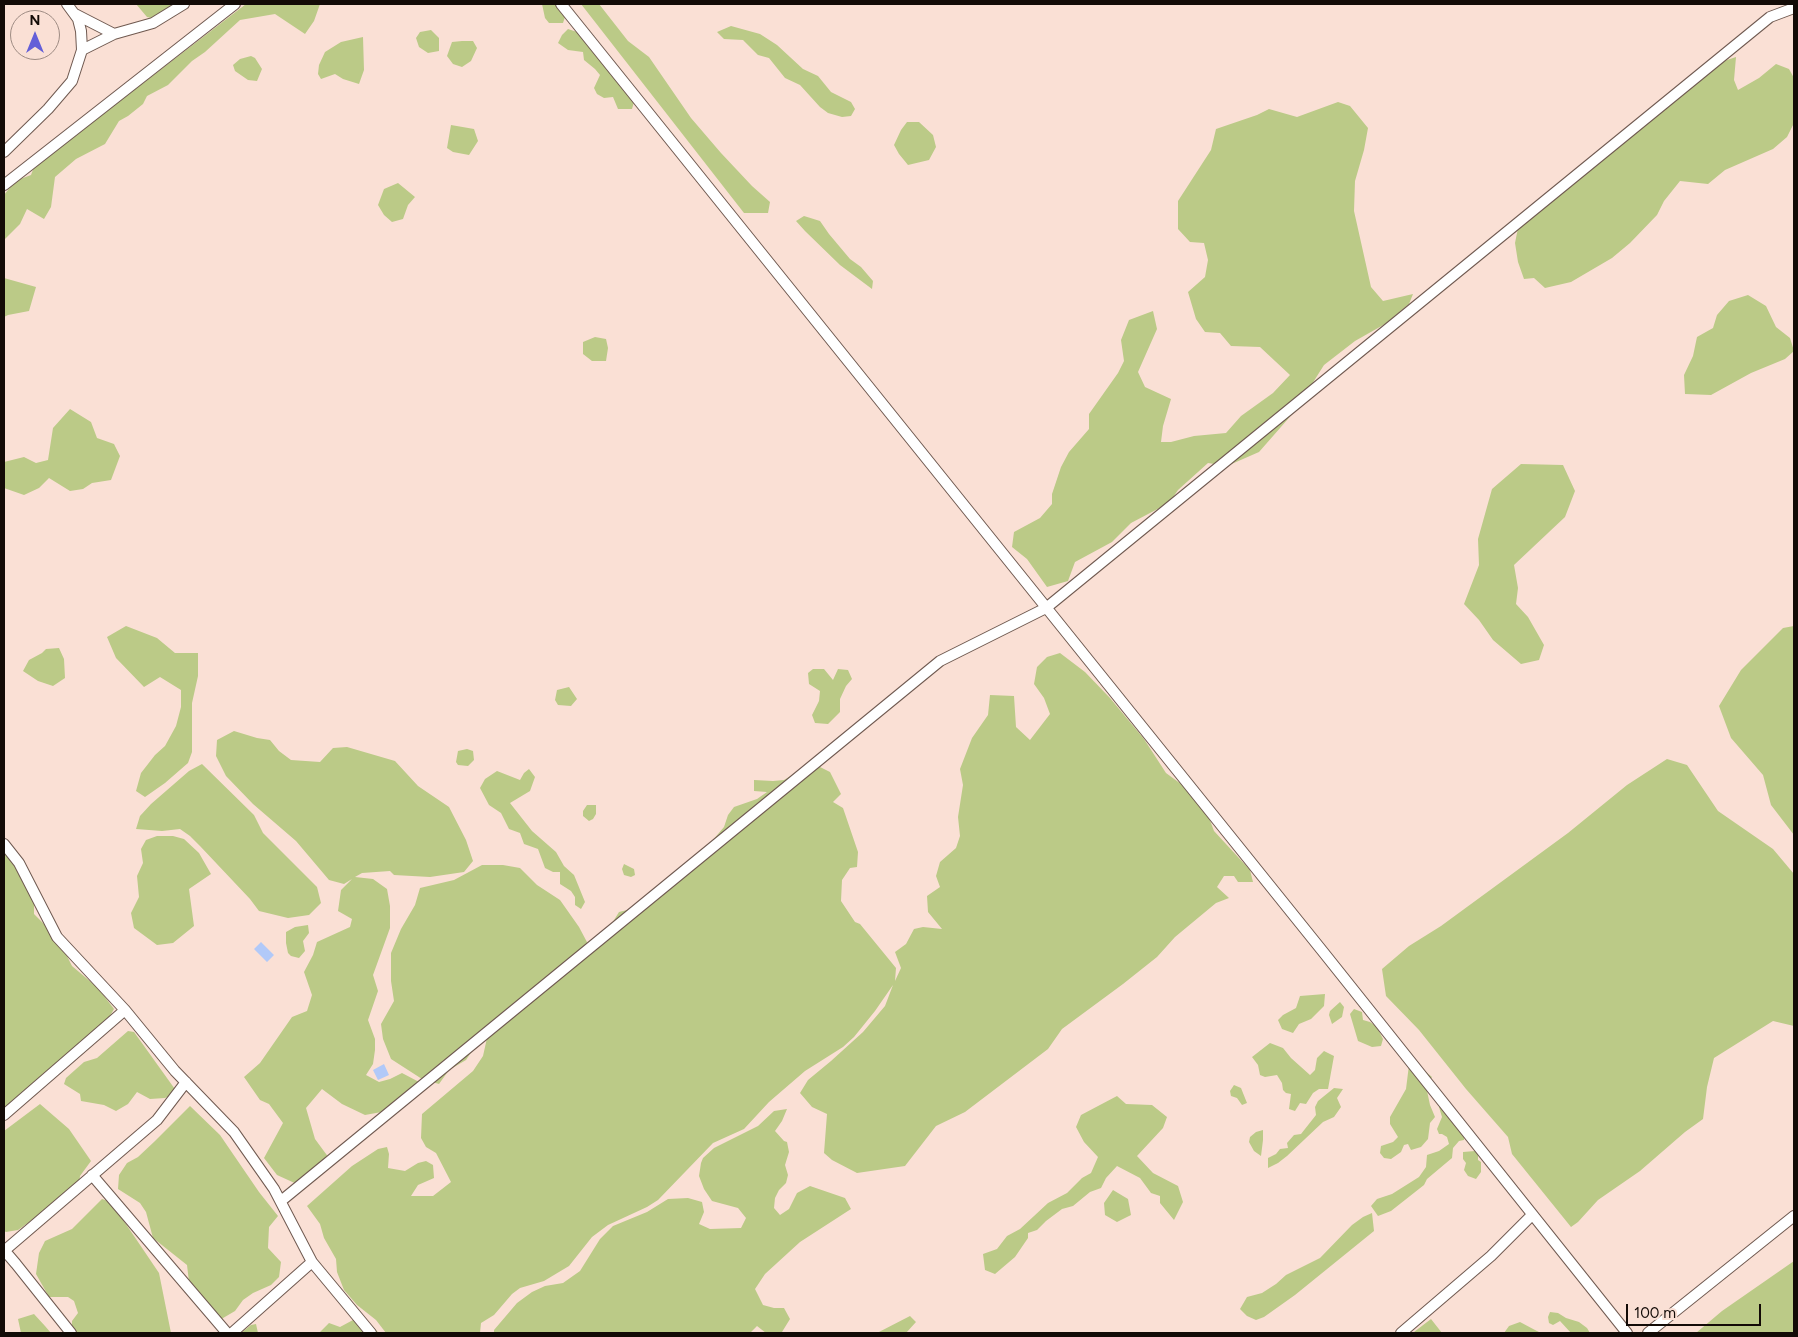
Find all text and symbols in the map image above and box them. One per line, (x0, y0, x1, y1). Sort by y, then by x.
north arrow (10, 10, 60, 60)
text: N (30, 12, 40, 29)
scale bar (1628, 1294, 1763, 1326)
text: 100 m (1634, 1304, 1676, 1322)

